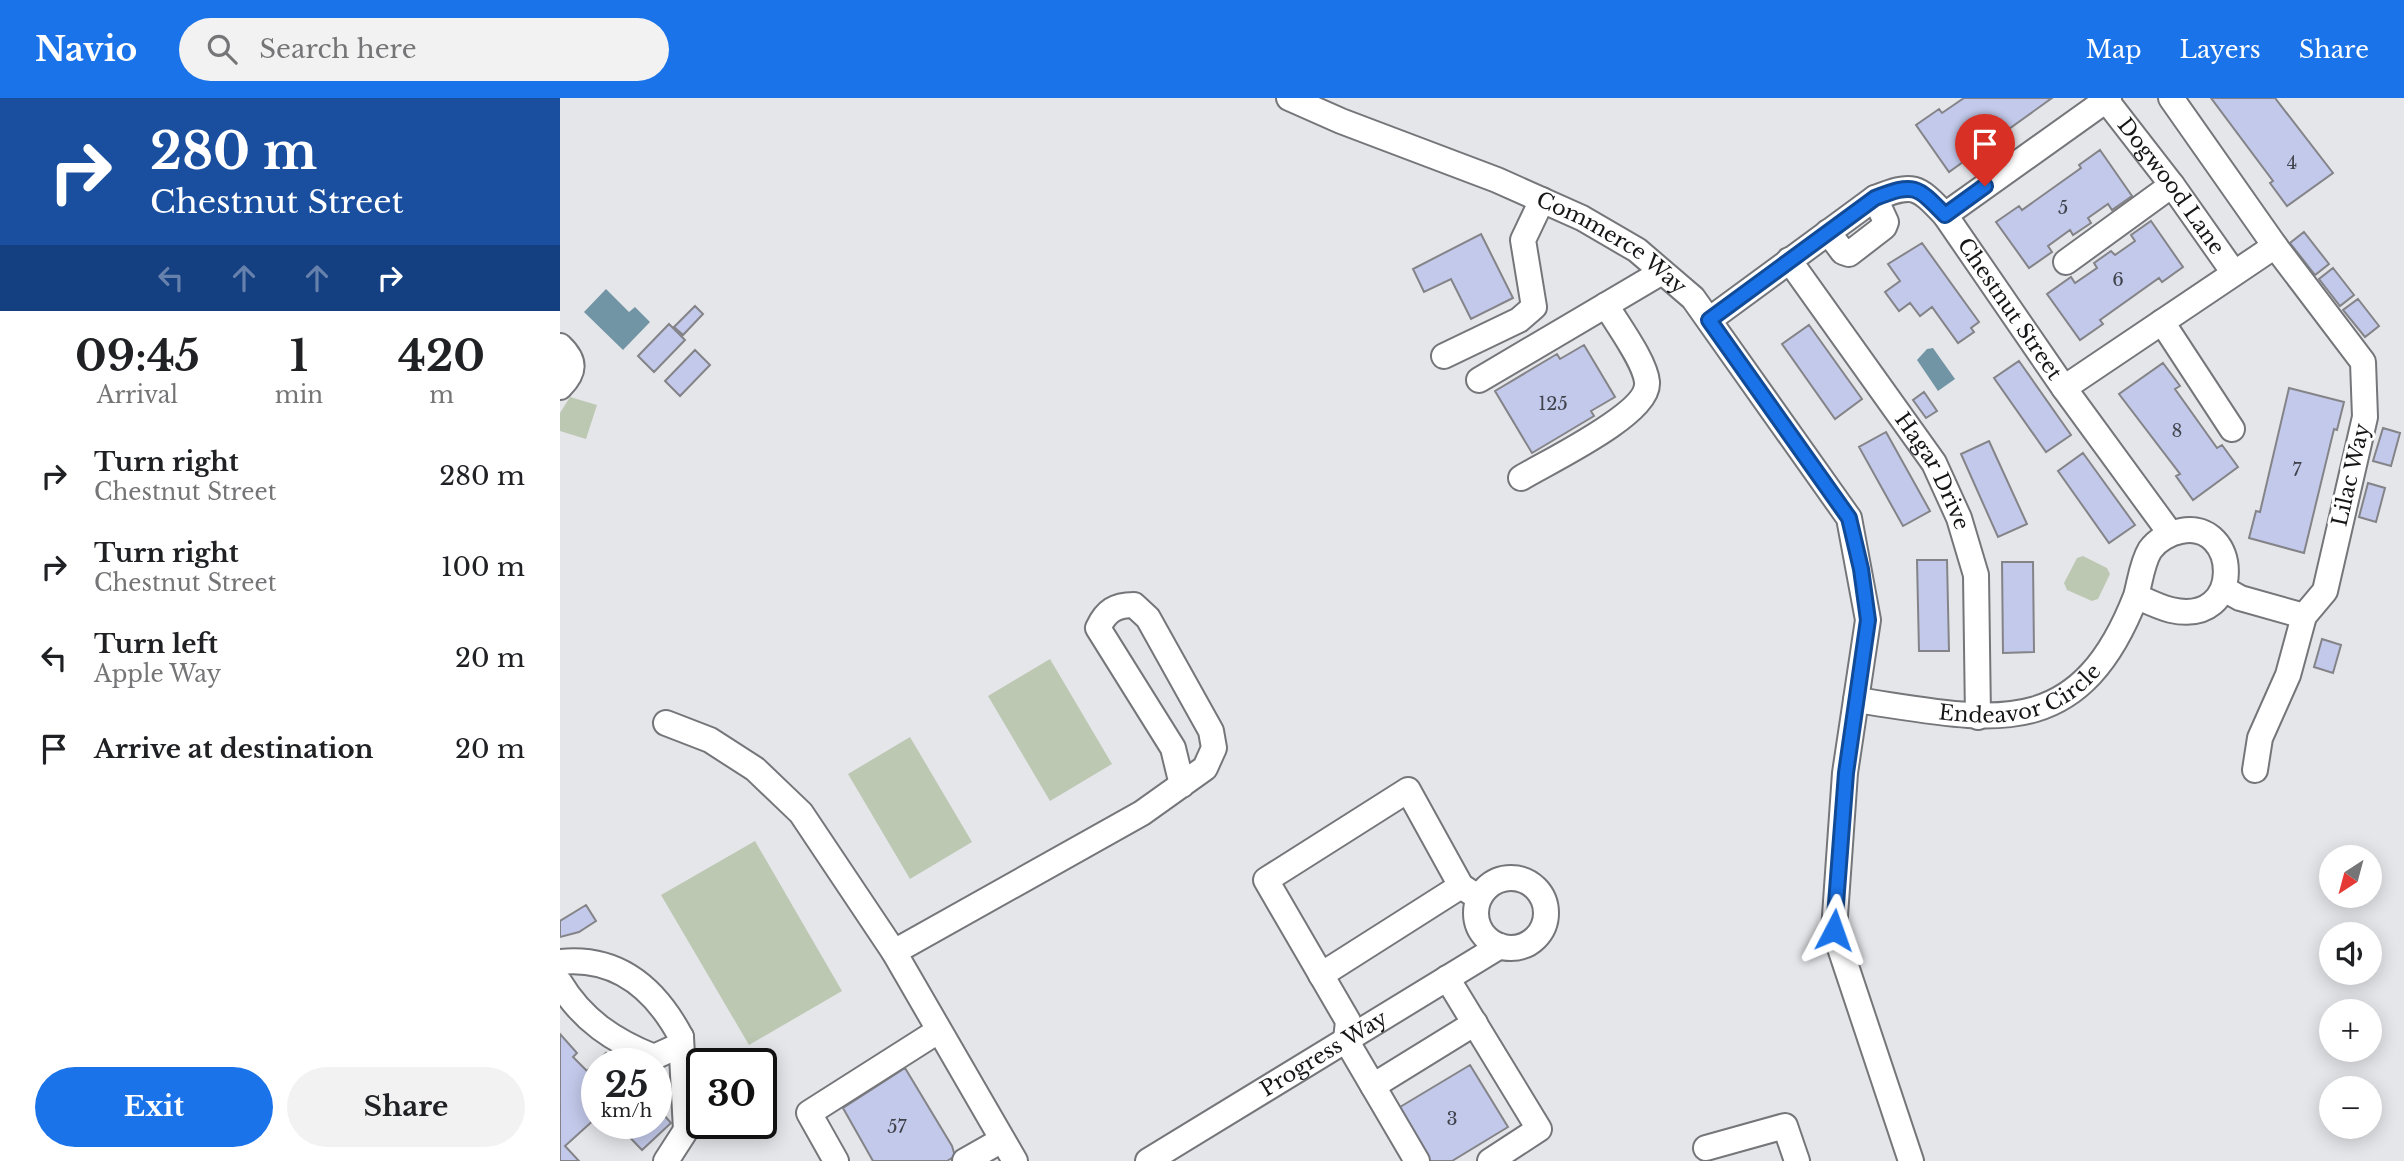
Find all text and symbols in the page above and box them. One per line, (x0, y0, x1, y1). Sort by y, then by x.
search box (179, 18, 669, 81)
text: Navio (35, 29, 137, 70)
icon: search (203, 30, 241, 68)
text: Search here (259, 33, 417, 65)
text: Map (2086, 35, 2142, 64)
text: Layers (2180, 35, 2261, 64)
text: Share (2299, 35, 2369, 64)
street label: Dogwood Lane (2112, 113, 2230, 260)
pin (1955, 114, 2015, 186)
text: 280 m (150, 121, 317, 182)
icon: arrive (1966, 125, 2004, 163)
icon: right (35, 126, 126, 217)
house number: 4 (2287, 152, 2297, 174)
text: Chestnut Street (150, 182, 404, 222)
street label: Commerce Way (1532, 186, 1692, 300)
house number: 5 (2058, 197, 2068, 219)
street label: Chestnut Street (1952, 233, 2068, 385)
icon: left (152, 259, 190, 297)
icon: ahead (225, 259, 263, 297)
icon: ahead (298, 259, 336, 297)
icon: right (371, 259, 409, 297)
house number: 6 (2112, 269, 2124, 291)
text: 09:45 (75, 330, 200, 382)
text: 1 (290, 330, 308, 382)
text: 420 (398, 330, 485, 382)
text: Arrival (97, 381, 178, 409)
text: min (275, 381, 323, 409)
text: m (429, 381, 454, 409)
house number: 125 (1538, 393, 1568, 415)
street label: Hagar Drive (1889, 407, 1975, 533)
house number: 8 (2172, 420, 2182, 442)
street label: Lilac Way (2327, 420, 2376, 529)
text: Turn right (94, 446, 239, 478)
icon: right (35, 457, 73, 495)
house number: 7 (2292, 459, 2302, 481)
text: 280 m (439, 460, 525, 492)
text: Chestnut Street (94, 478, 276, 506)
text: Turn right (94, 537, 239, 569)
icon: right (35, 548, 73, 586)
text: 100 m (441, 551, 525, 583)
text: Chestnut Street (94, 569, 276, 597)
text: Turn left (94, 628, 218, 660)
icon: left (35, 639, 73, 677)
text: 20 m (455, 642, 525, 674)
street label: Endeavor Circle (1937, 659, 2107, 729)
text: Apple Way (94, 660, 221, 688)
icon: arrive (35, 730, 73, 768)
text: Arrive at destination (94, 733, 374, 765)
text: 20 m (455, 733, 525, 765)
north arrow (2319, 845, 2382, 908)
map controls (2319, 845, 2382, 1139)
position arrow (1797, 893, 1871, 967)
button: sound (2319, 922, 2382, 985)
button: + (2319, 999, 2382, 1062)
street label: Progress Way (1256, 1005, 1393, 1102)
speed limit sign: 30 (686, 1048, 777, 1139)
text: 25 (605, 1063, 648, 1106)
button: Exit (35, 1067, 273, 1147)
button: Share (287, 1067, 525, 1147)
button: − (2319, 1076, 2382, 1139)
text: km/h (601, 1100, 652, 1122)
house number: 3 (1446, 1108, 1458, 1130)
house number: 57 (887, 1116, 908, 1138)

